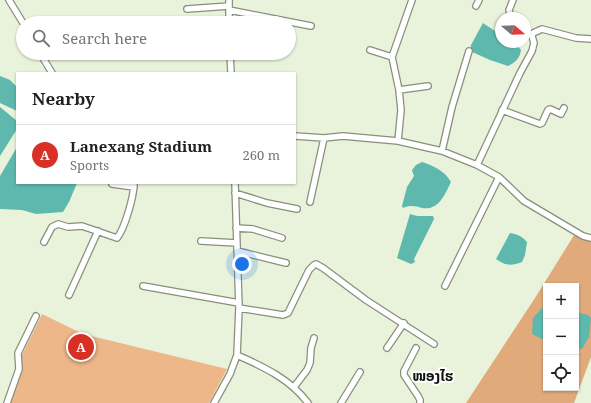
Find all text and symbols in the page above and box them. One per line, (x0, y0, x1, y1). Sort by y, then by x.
north arrow (495, 12, 531, 48)
search box (16, 16, 296, 60)
icon: search (30, 27, 52, 49)
text: Search here (62, 28, 147, 48)
text: Nearby (32, 87, 95, 110)
text: Lanexang Stadium (70, 136, 212, 156)
text: A (40, 146, 50, 164)
text: 260 m (243, 146, 280, 164)
text: Sports (70, 156, 109, 174)
your location (232, 254, 252, 274)
map controls (543, 283, 579, 391)
button: + (543, 283, 579, 319)
button: − (543, 319, 579, 355)
pin: A (68, 332, 94, 362)
button: locate (543, 355, 579, 391)
district label: ໜອງໄຮ (413, 366, 453, 385)

